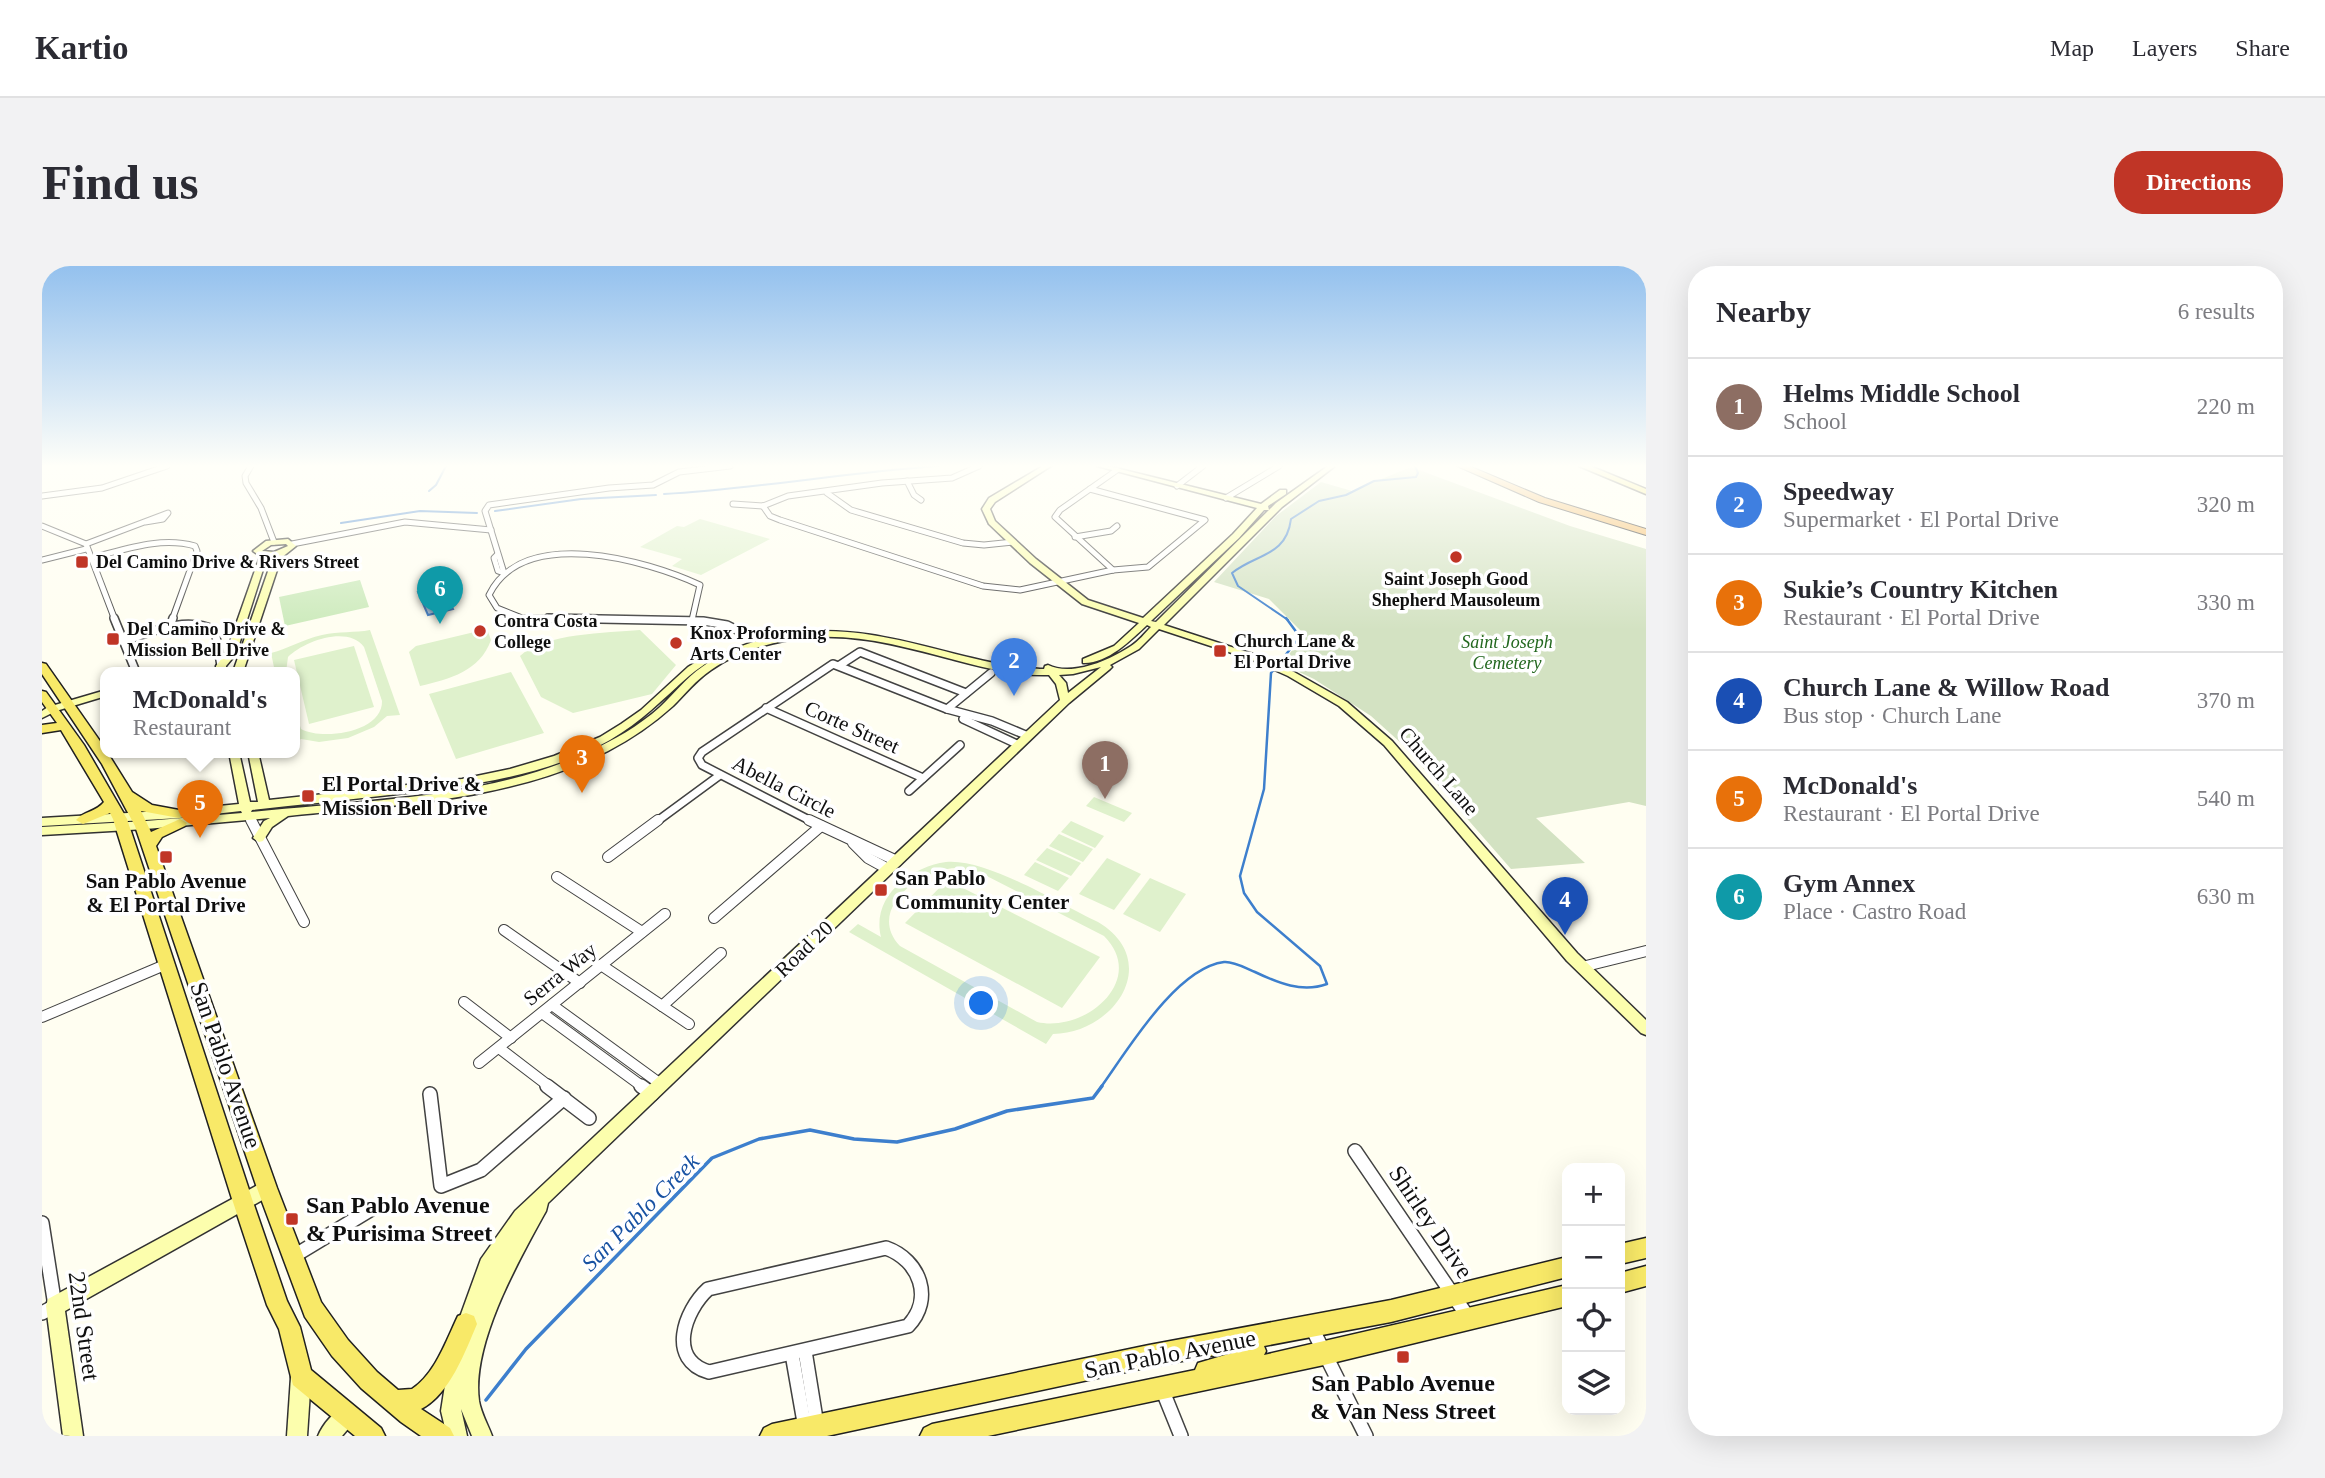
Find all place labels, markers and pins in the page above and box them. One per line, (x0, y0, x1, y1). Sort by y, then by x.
marker: Saint Joseph Good Shepherd Mausoleum (1448, 549, 1464, 565)
place label: Del Camino Drive & Rivers Street (96, 552, 359, 572)
marker: Del Camino Drive & Rivers Street (74, 554, 90, 570)
pin: 6 (417, 566, 463, 624)
place label: Saint Joseph Good Shepherd Mausoleum (1372, 569, 1540, 610)
place label: Contra Costa College (494, 611, 598, 652)
place label: Del Camino Drive & Mission Bell Drive (127, 619, 285, 660)
marker: Contra Costa College (472, 623, 488, 639)
place label: Knox Proforming Arts Center (690, 623, 826, 664)
marker: Del Camino Drive & Mission Bell Drive (105, 631, 121, 647)
place label: Church Lane & El Portal Drive (1234, 631, 1356, 672)
marker: Knox Proforming Arts Center (668, 635, 684, 651)
pin: 2 (991, 638, 1037, 696)
marker: Church Lane & El Portal Drive (1212, 643, 1228, 659)
pin: 3 (559, 735, 605, 793)
pin: 1 (1082, 741, 1128, 799)
place label: El Portal Drive & Mission Bell Drive (322, 772, 488, 820)
pin: 5 (177, 780, 223, 838)
marker: El Portal Drive & Mission Bell Drive (300, 788, 316, 804)
marker: San Pablo Avenue & El Portal Drive (158, 849, 174, 865)
place label: San Pablo Community Center (895, 866, 1069, 914)
place label: San Pablo Avenue & El Portal Drive (86, 869, 246, 917)
pin: 4 (1542, 877, 1588, 935)
marker: San Pablo Community Center (873, 882, 889, 898)
place label: San Pablo Avenue & Purisima Street (306, 1192, 492, 1246)
marker: San Pablo Avenue & Purisima Street (284, 1211, 300, 1227)
marker: San Pablo Avenue & Van Ness Street (1395, 1349, 1411, 1365)
place label: San Pablo Avenue & Van Ness Street (1310, 1370, 1496, 1424)

